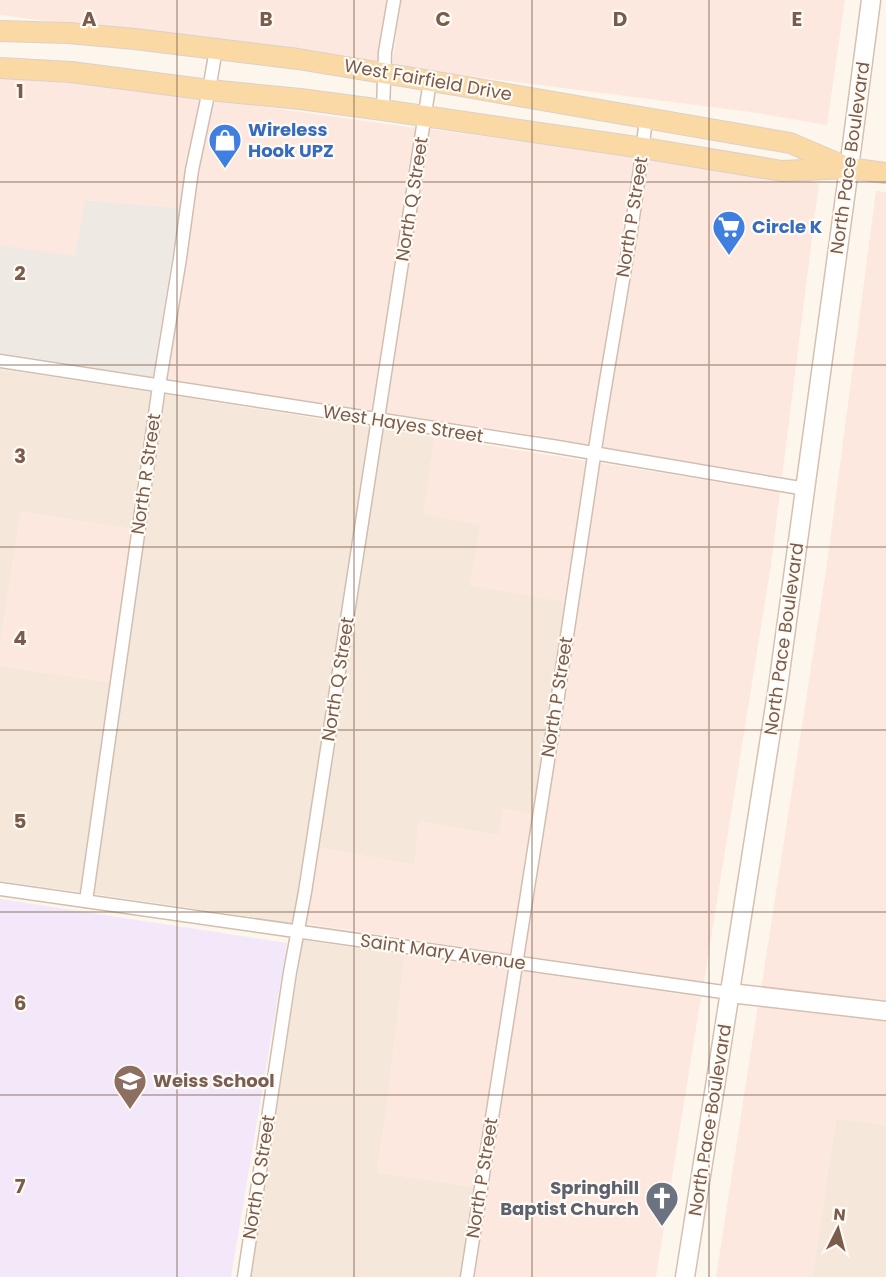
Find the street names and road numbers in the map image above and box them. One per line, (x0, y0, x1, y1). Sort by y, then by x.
street label: West Fairfield Drive (342, 52, 514, 107)
street label: North Pace Boulevard (824, 60, 875, 256)
street label: North Q Street (389, 135, 434, 263)
street label: North P Street (610, 155, 653, 279)
street label: West Hayes Street (321, 398, 485, 449)
street label: North R Street (125, 412, 166, 536)
street label: North Pace Boulevard (758, 541, 809, 737)
street label: North Q Street (315, 615, 360, 743)
street label: North P Street (535, 635, 578, 759)
street label: Saint Mary Avenue (359, 928, 527, 976)
street label: North Pace Boulevard (682, 1022, 737, 1218)
street label: North Q Street (236, 1113, 281, 1241)
street label: North P Street (460, 1116, 503, 1240)

